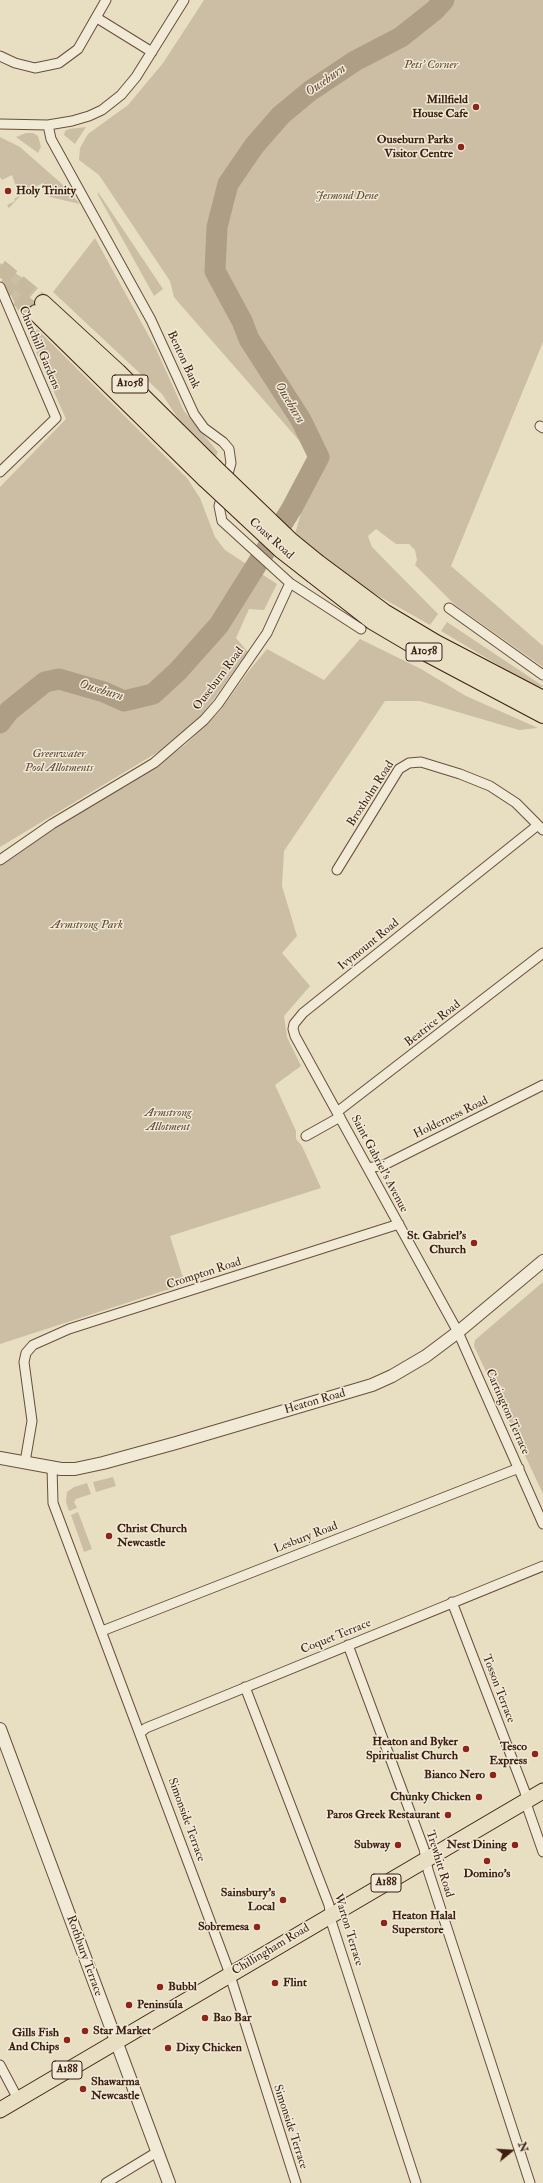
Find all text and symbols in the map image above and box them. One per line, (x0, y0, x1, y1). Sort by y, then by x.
park label: Pets' Corner (404, 58, 458, 72)
water label: Ouseburn (303, 62, 349, 100)
place label: Millfield House Cafe (412, 93, 468, 121)
marker: Millfield House Cafe (471, 102, 481, 112)
place label: Ouseburn Parks Visitor Centre (377, 133, 453, 161)
marker: Ouseburn Parks Visitor Centre (456, 142, 466, 152)
place label: Holy Trinity (16, 184, 76, 198)
marker: Holy Trinity (3, 186, 13, 196)
park label: Jesmond Dene (316, 189, 378, 203)
street label: Churchill Gardens (15, 304, 63, 392)
street label: Benton Bank (163, 329, 203, 391)
road number: A1058 (112, 375, 148, 393)
water label: Ouseburn (271, 379, 307, 427)
street label: Coast Road (246, 515, 296, 563)
road number: A1058 (406, 643, 442, 661)
street label: Ouseburn Road (191, 645, 247, 713)
water label: Ouseburn (77, 677, 125, 705)
park label: Greenwater Pool Allotments (25, 747, 93, 775)
street label: Broxholm Road (344, 759, 398, 829)
street label: Ivymount Road (336, 916, 402, 974)
park label: Armstrong Park (51, 918, 123, 932)
street label: Beatrice Road (402, 998, 464, 1050)
street label: Holderness Road (412, 1094, 490, 1142)
park label: Armstrong Allotment (144, 1106, 192, 1134)
street label: Saint Gabriel's Avenue (347, 1113, 411, 1215)
place label: St. Gabriel's Church (407, 1229, 466, 1257)
marker: St. Gabriel's Church (469, 1238, 479, 1248)
street label: Crompton Road (165, 1255, 243, 1293)
street label: Cartington Terrace (482, 1367, 532, 1457)
street label: Heaton Road (283, 1386, 347, 1418)
street label: Lesbury Road (272, 1519, 340, 1557)
place label: Christ Church Newcastle (117, 1522, 187, 1550)
marker: Christ Church Newcastle (104, 1531, 114, 1541)
street label: Coquet Terrace (299, 1616, 373, 1658)
street label: Tosson Terrace (478, 1653, 518, 1725)
place label: Heaton and Byker Spiritualist Church (366, 1735, 458, 1763)
place label: Tesco Express (489, 1740, 527, 1768)
marker: Heaton and Byker Spiritualist Church (461, 1744, 471, 1754)
marker: Tesco Express (530, 1749, 540, 1759)
place label: Bianco Nero (424, 1768, 485, 1782)
marker: Bianco Nero (488, 1770, 498, 1780)
street label: Simonside Terrace (164, 1776, 208, 1864)
place label: Chunky Chicken (390, 1790, 471, 1804)
marker: Chunky Chicken (474, 1792, 484, 1802)
place label: Paros Greek Restaurant (327, 1808, 440, 1822)
marker: Paros Greek Restaurant (443, 1810, 453, 1820)
street label: Trewhitt Road (422, 1829, 456, 1899)
place label: Subway (354, 1838, 390, 1852)
place label: Nest Dining (447, 1838, 507, 1852)
marker: Subway (393, 1840, 403, 1850)
marker: Nest Dining (510, 1840, 520, 1850)
marker: Domino's (482, 1856, 492, 1866)
place label: Domino's (464, 1867, 510, 1881)
road number: A188 (371, 1874, 401, 1892)
place label: Sainsbury's Local (221, 1886, 275, 1914)
street label: Warton Terrace (330, 1892, 366, 1968)
marker: Sainsbury's Local (278, 1895, 288, 1905)
place label: Heaton Halal Superstore (392, 1909, 456, 1937)
street label: Rothbury Terrace (63, 1914, 105, 1998)
marker: Heaton Halal Superstore (379, 1918, 389, 1928)
place label: Sobremesa (198, 1920, 249, 1934)
street label: Chillingham Road (230, 1921, 312, 1979)
marker: Sobremesa (252, 1922, 262, 1932)
place label: Flint (283, 1976, 307, 1990)
marker: Flint (270, 1978, 280, 1988)
place label: Bubbl (168, 1980, 197, 1994)
marker: Bubbl (155, 1982, 165, 1992)
place label: Peninsula (137, 1998, 183, 2012)
marker: Peninsula (124, 2000, 134, 2010)
place label: Bao Bar (213, 2011, 251, 2025)
marker: Bao Bar (200, 2013, 210, 2023)
place label: Star Market (93, 2024, 151, 2038)
place label: Gills Fish And Chips (8, 2026, 59, 2054)
marker: Star Market (80, 2026, 90, 2036)
marker: Gills Fish And Chips (62, 2035, 72, 2045)
place label: Dixy Chicken (176, 2041, 242, 2055)
marker: Dixy Chicken (163, 2043, 173, 2053)
road number: A188 (52, 2061, 82, 2079)
place label: Shawarma Newcastle (91, 2075, 140, 2103)
street label: Simonside Terrace (270, 2083, 310, 2171)
marker: Shawarma Newcastle (78, 2084, 88, 2094)
north arrow (491, 2131, 531, 2171)
text: N (515, 2140, 531, 2154)

